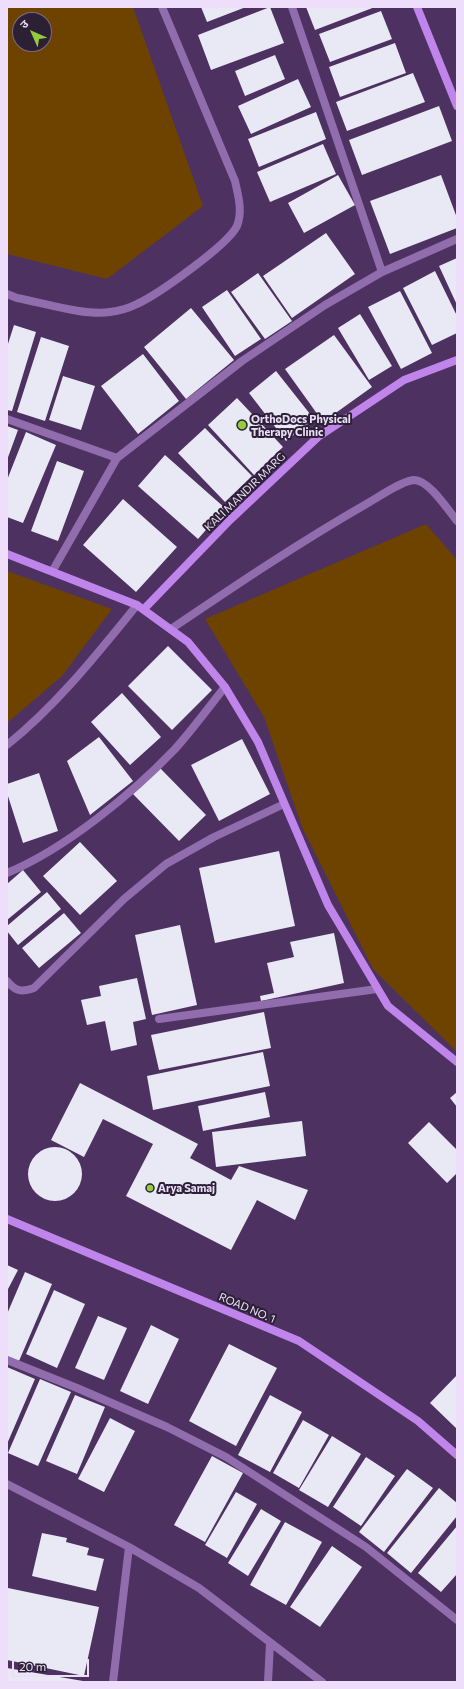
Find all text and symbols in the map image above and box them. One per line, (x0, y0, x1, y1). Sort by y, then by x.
north arrow (12, 12, 52, 52)
text: उ (17, 17, 31, 31)
place label: OrthoDocs Physical Therapy Clinic (251, 412, 351, 438)
marker: OrthoDocs Physical Therapy Clinic (236, 419, 248, 431)
street label: KALI MANDIR MARG (202, 450, 288, 534)
place label: Arya Samaj (158, 1181, 215, 1195)
marker: Arya Samaj (145, 1183, 155, 1193)
street label: ROAD NO. 1 (217, 1290, 277, 1326)
scale bar (14, 1651, 91, 1677)
text: 20 m (19, 1659, 46, 1673)

